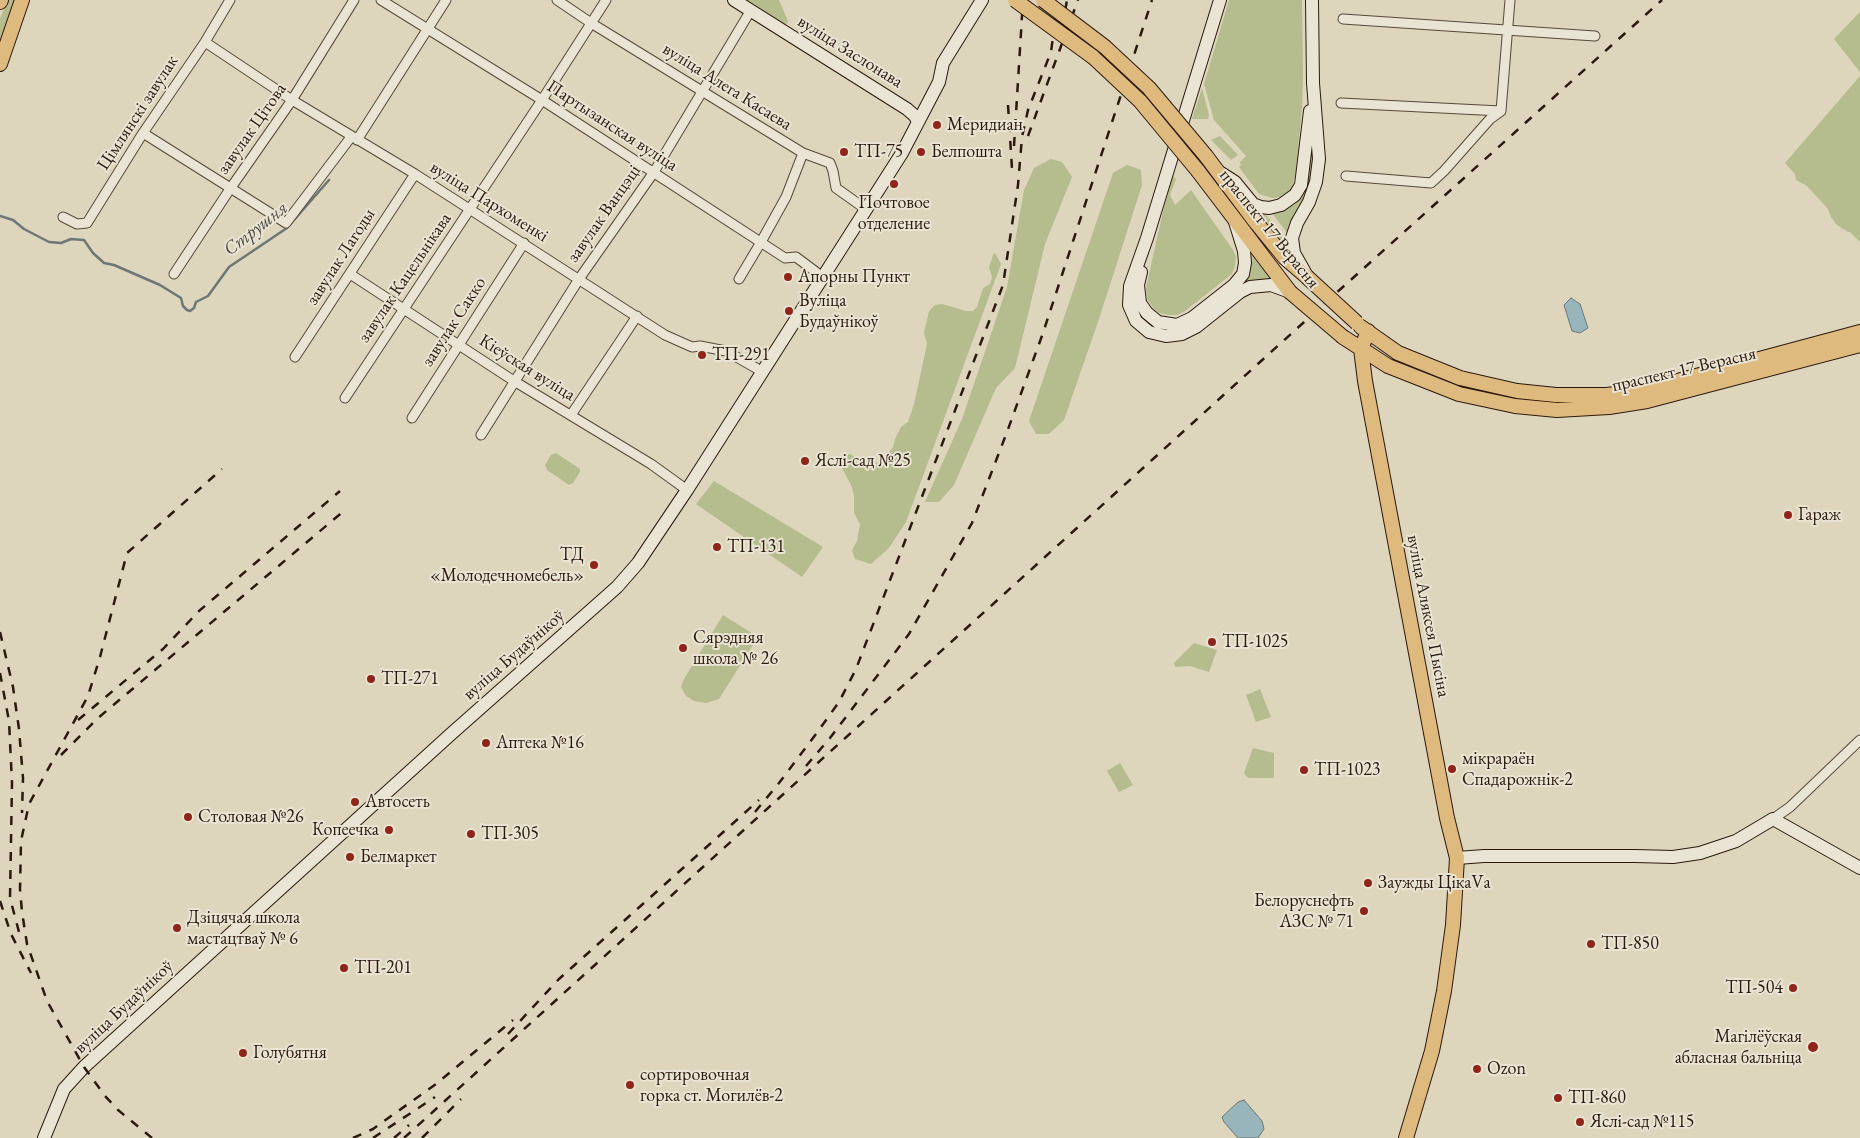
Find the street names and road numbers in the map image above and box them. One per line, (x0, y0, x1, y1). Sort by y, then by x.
street label: вуліца Заслонава (793, 11, 907, 93)
street label: вуліца Алега Касаева (658, 39, 796, 135)
street label: Цімлянскі завулак (93, 51, 183, 175)
street label: Партызанская вуліца (542, 76, 682, 176)
street label: завулак Цітова (213, 79, 291, 179)
street label: вуліца Пархоменкі (426, 157, 552, 247)
street label: завулак Ванцэці (562, 161, 646, 267)
street label: праспект 17 Верасня (1214, 165, 1324, 293)
street label: завулак Лагоды (302, 205, 380, 309)
street label: завулак Кацельнікава (354, 209, 456, 347)
street label: завулак Сакко (417, 273, 491, 371)
street label: Кіеўская вуліца (475, 330, 579, 406)
street label: праспект 17 Верасня (1610, 343, 1758, 397)
street label: вуліца Аляксея Пысіна (1402, 533, 1454, 699)
street label: вуліца Будаўнікоў (459, 605, 569, 705)
street label: вуліца Будаўнікоў (70, 956, 178, 1058)

